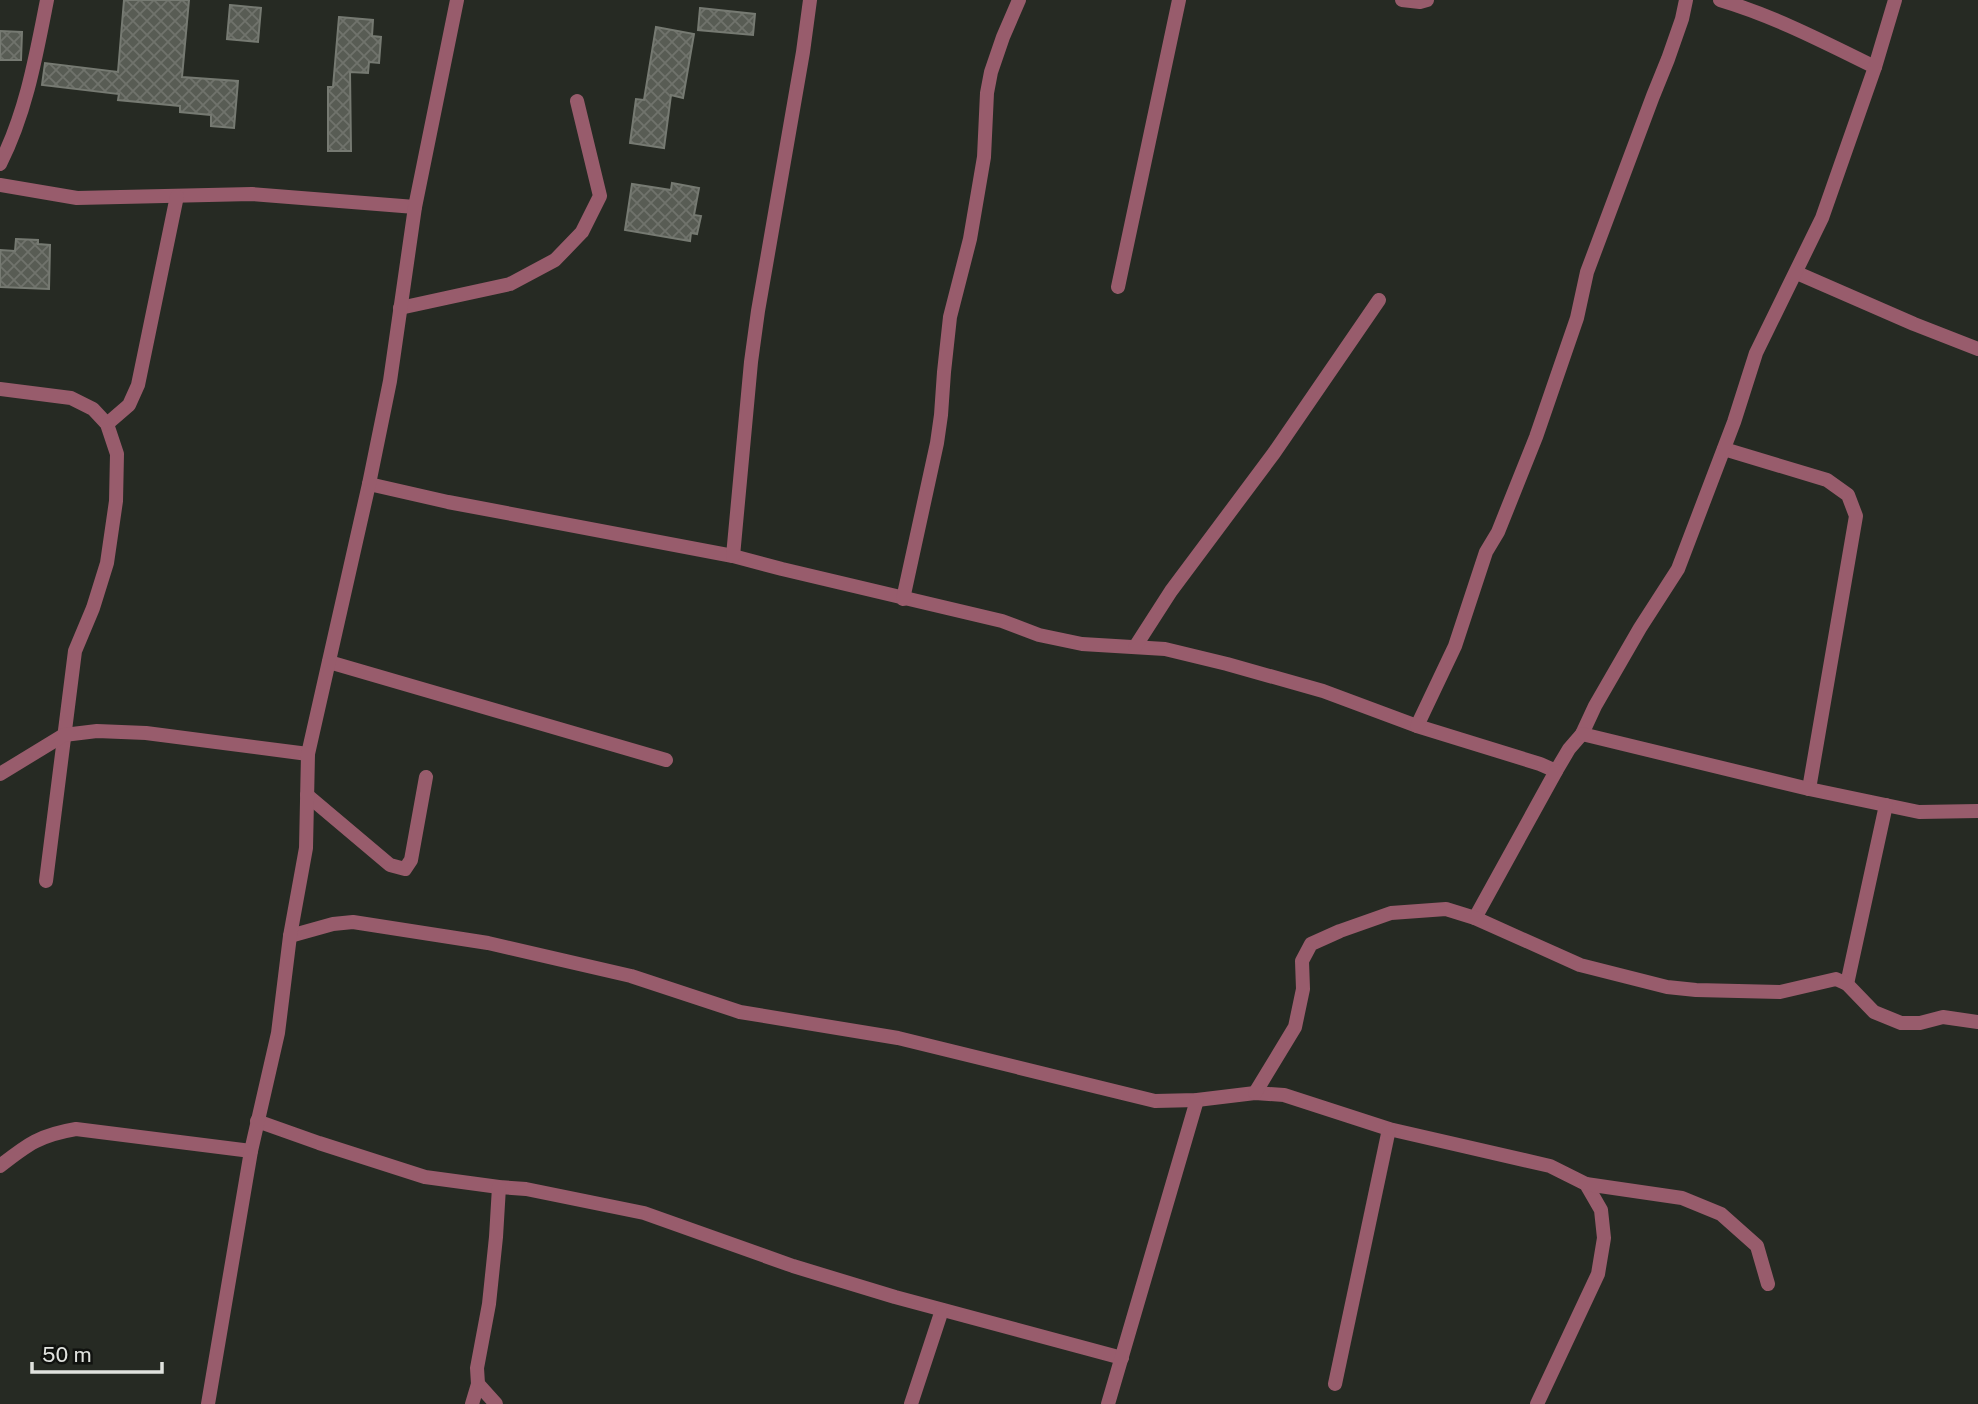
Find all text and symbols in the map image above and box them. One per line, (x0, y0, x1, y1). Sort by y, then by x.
scale bar (32, 1330, 161, 1374)
text: 50 m (42, 1342, 92, 1367)

